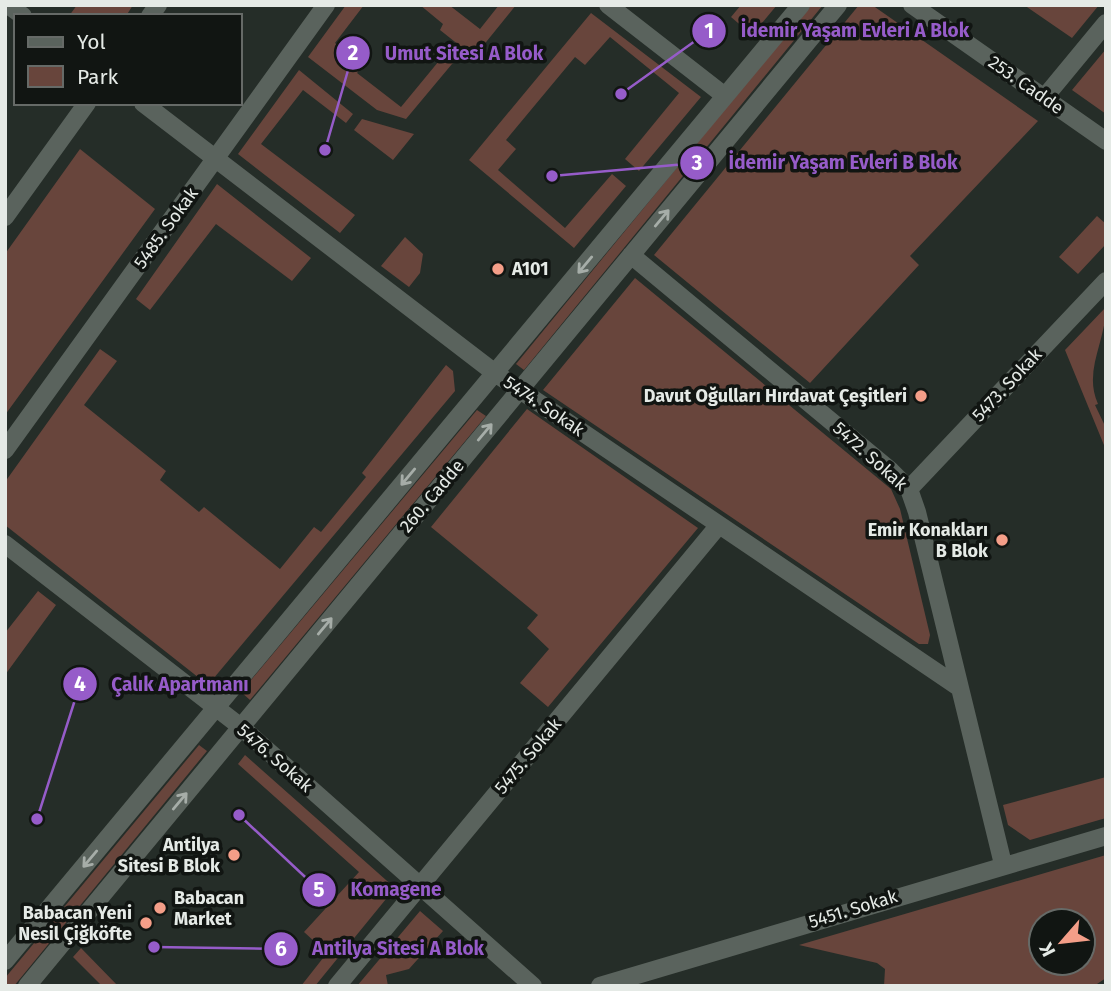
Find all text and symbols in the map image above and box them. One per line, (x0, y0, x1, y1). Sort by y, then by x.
callout: İdemir Yaşam Evleri A Blok (692, 11, 983, 51)
legend (14, 14, 242, 105)
text: 1 (704, 18, 714, 44)
text: İdemir Yaşam Evleri A Blok (741, 18, 970, 42)
text: Yol (77, 29, 106, 55)
callout: Umut Sitesi A Blok (335, 33, 557, 73)
text: 2 (348, 40, 359, 66)
text: Umut Sitesi A Blok (385, 42, 544, 65)
street label: 253. Cadde (984, 51, 1068, 119)
text: Park (77, 64, 119, 90)
callout: İdemir Yaşam Evleri B Blok (680, 143, 972, 183)
text: 3 (691, 150, 703, 176)
text: İdemir Yaşam Evleri B Blok (729, 150, 958, 174)
street label: 5485. Sokak (129, 183, 203, 273)
one-way arrow (654, 210, 669, 228)
one-way arrow (577, 255, 593, 273)
place label: A101 (511, 258, 549, 280)
marker: A101 (490, 261, 506, 277)
street label: 5473. Sokak (967, 343, 1047, 426)
street label: 5474. Sokak (500, 371, 589, 441)
place label: Davut Oğulları Hırdavat Çeşitleri (644, 385, 907, 407)
marker: Davut Oğulları Hırdavat Çeşitleri (913, 388, 929, 404)
street label: 5472. Sokak (828, 417, 912, 496)
one-way arrow (478, 423, 493, 441)
street label: 260. Cadde (395, 455, 469, 537)
one-way arrow (400, 468, 416, 486)
place label: Emir Konakları B Blok (868, 519, 989, 562)
marker: Emir Konakları B Blok (994, 532, 1010, 548)
one-way arrow (317, 617, 333, 635)
callout: Çalık Apartmanı (63, 664, 263, 704)
text: 4 (74, 671, 86, 697)
text: Çalık Apartmanı (111, 673, 249, 697)
street label: 5475. Sokak (490, 713, 567, 798)
street label: 5476. Sokak (233, 719, 318, 797)
one-way arrow (172, 792, 188, 810)
place label: Antilya Sitesi B Blok (118, 834, 221, 877)
marker: Antilya Sitesi B Blok (226, 847, 242, 863)
one-way arrow (82, 850, 98, 868)
callout: Komagene (301, 870, 455, 910)
text: 5 (313, 877, 325, 903)
text: Komagene (350, 878, 442, 901)
street label: 5451. Sokak (806, 885, 901, 933)
place label: Babacan Market (174, 887, 244, 930)
marker: Babacan Market (152, 900, 168, 916)
place label: Babacan Yeni Nesil Çiğköfte (18, 902, 132, 945)
north arrow (1027, 907, 1097, 977)
marker: Babacan Yeni Nesil Çiğköfte (138, 915, 154, 931)
callout: Antilya Sitesi A Blok (263, 929, 498, 969)
text: 6 (275, 936, 287, 962)
text: Antilya Sitesi A Blok (311, 937, 484, 960)
text: K (1034, 938, 1060, 960)

